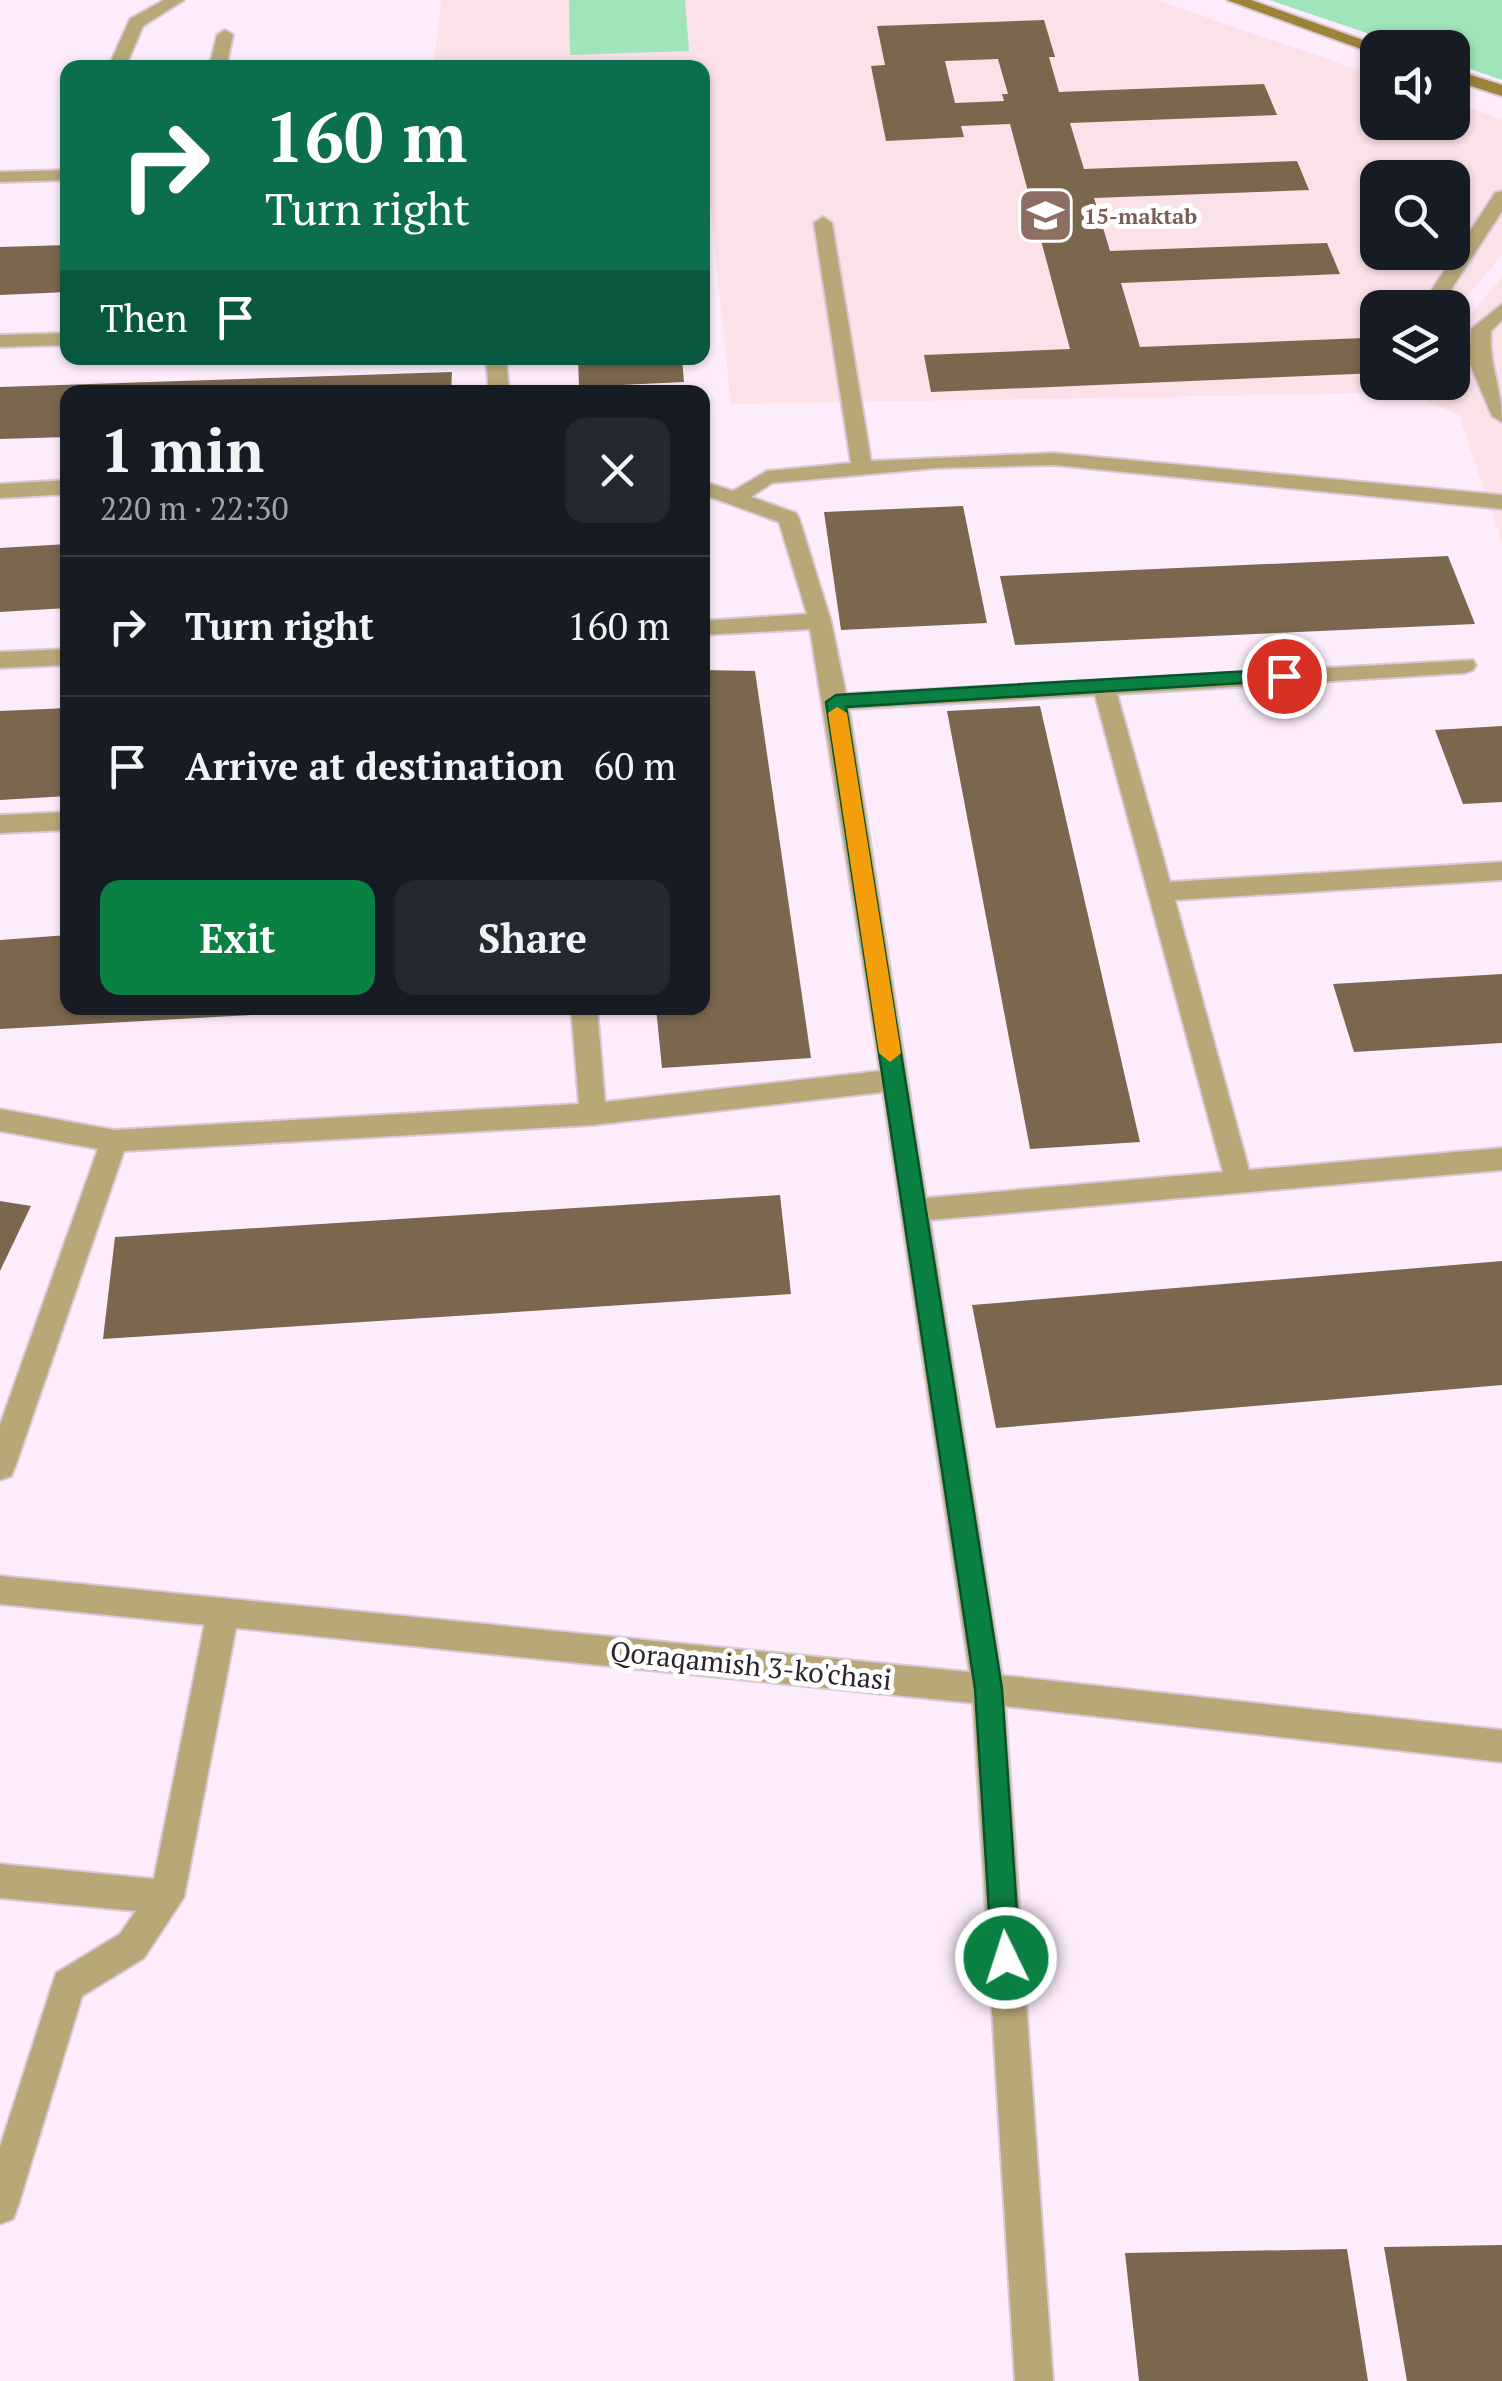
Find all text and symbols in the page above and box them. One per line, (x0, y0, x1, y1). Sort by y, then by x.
map controls (1360, 30, 1470, 400)
button: sound (1360, 30, 1470, 140)
text: 160 m (265, 89, 467, 182)
icon: right (100, 100, 230, 230)
button: search (1360, 160, 1470, 270)
text: Turn right (265, 178, 470, 238)
school or university icon: 15-maktab (1015, 185, 1075, 245)
place label: 15-maktab (1084, 201, 1197, 230)
icon: arrive (208, 290, 263, 345)
button: layers (1360, 290, 1470, 400)
text: Then (100, 293, 188, 343)
text: 1 min (100, 410, 264, 489)
button: close (565, 418, 670, 523)
text: 220 m · 22:30 (100, 487, 288, 529)
icon: right (100, 599, 155, 654)
text: Turn right (185, 601, 374, 651)
text: 160 m (567, 601, 670, 651)
pin (1242, 634, 1327, 719)
icon: arrive (1257, 649, 1312, 704)
icon: arrive (100, 739, 155, 794)
text: Arrive at destination (185, 741, 564, 791)
text: 60 m (594, 741, 676, 791)
button: Exit (100, 880, 375, 995)
button: Share (395, 880, 670, 995)
street label: Qoraqamish 3-ko'chasi (608, 1632, 894, 1698)
position arrow (954, 1906, 1058, 2010)

